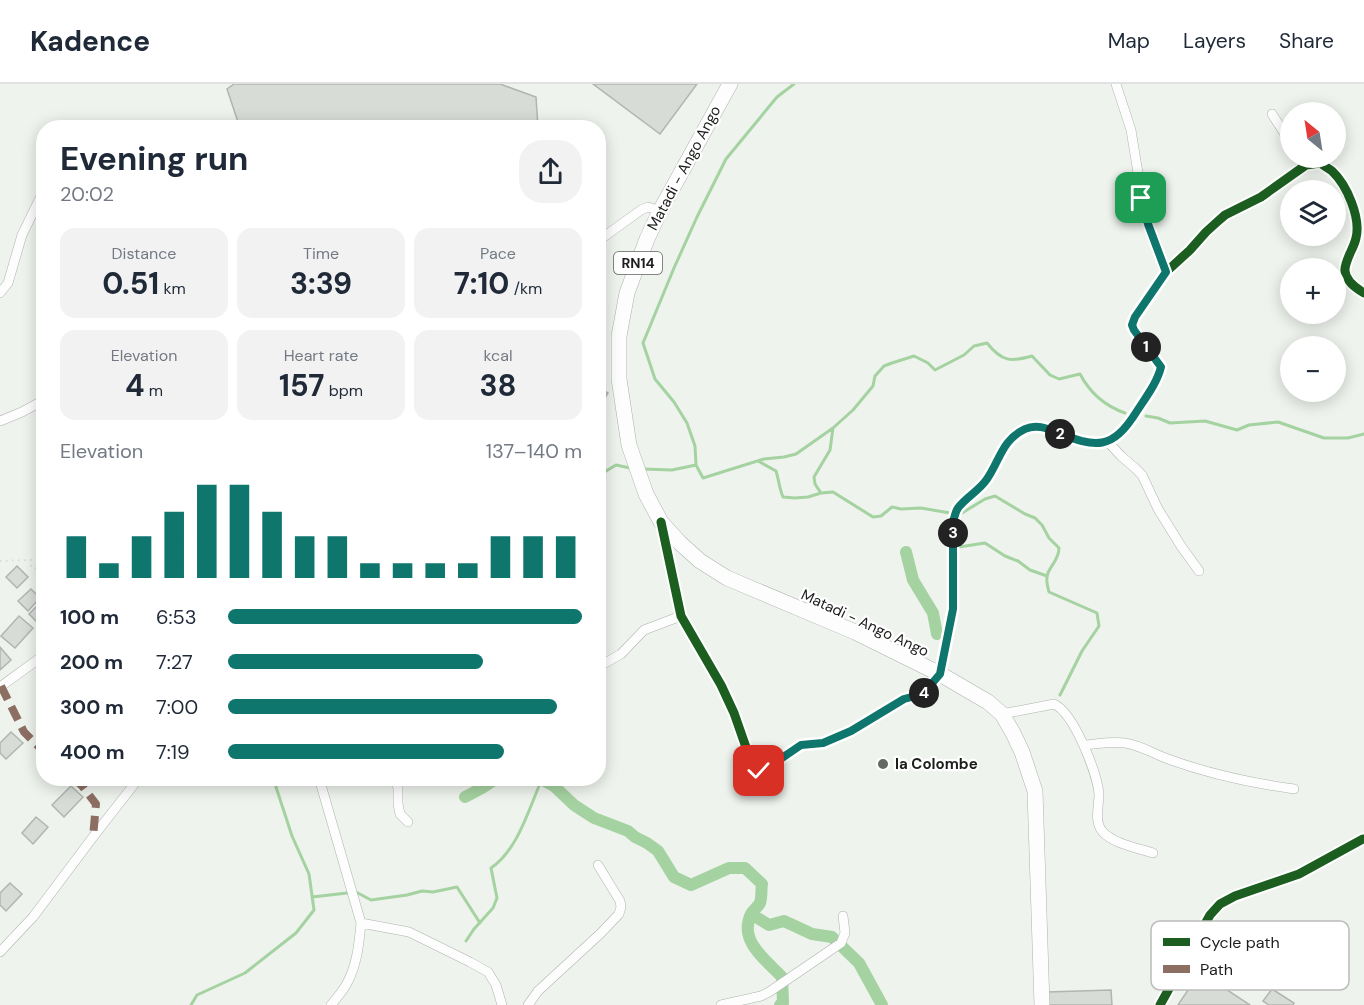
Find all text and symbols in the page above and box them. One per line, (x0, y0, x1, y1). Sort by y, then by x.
text: Kadence (30, 23, 150, 60)
text: Map (1108, 27, 1150, 55)
text: Layers (1183, 27, 1246, 55)
text: Share (1279, 27, 1334, 55)
street label: Matadi - Ango Ango (643, 102, 725, 234)
north arrow (1280, 102, 1346, 168)
map controls (1280, 102, 1346, 402)
text: Evening run (60, 137, 248, 180)
button: share (519, 140, 582, 203)
pin (1115, 172, 1166, 223)
button: layers (1280, 180, 1346, 246)
text: 20:02 (60, 181, 114, 207)
icon: arrive (1124, 181, 1157, 214)
text: Distance (112, 243, 176, 264)
text: Time (303, 243, 339, 264)
text: Pace (480, 243, 516, 264)
road number: RN14 (614, 252, 662, 274)
button: + (1280, 258, 1346, 324)
text: 0.51 (102, 264, 159, 303)
text: 3:39 (290, 264, 352, 303)
text: 7:10 (454, 264, 509, 303)
text: km (159, 278, 186, 299)
text: /km (509, 278, 542, 299)
pin: 1 (1131, 332, 1161, 362)
text: 1 (1143, 336, 1149, 357)
button: − (1280, 336, 1346, 402)
text: Elevation (111, 345, 177, 366)
text: Heart rate (284, 345, 358, 366)
text: kcal (484, 345, 512, 366)
text: 4 (125, 366, 144, 405)
text: 157 (279, 366, 324, 405)
text: 38 (479, 366, 517, 405)
text: m (144, 380, 163, 401)
text: bpm (324, 380, 363, 401)
pin: 2 (1045, 419, 1075, 449)
text: 2 (1055, 423, 1065, 444)
text: Elevation (60, 438, 143, 464)
text: 137–140 m (486, 438, 582, 464)
pin: 3 (938, 518, 968, 548)
text: 3 (948, 522, 958, 543)
street label: Matadi - Ango Ango (798, 585, 932, 661)
text: 100 m (60, 604, 119, 630)
text: 6:53 (156, 604, 197, 630)
text: 200 m (60, 649, 123, 675)
text: 7:27 (156, 649, 193, 675)
pin: 4 (909, 678, 939, 708)
text: 4 (919, 682, 929, 703)
text: 300 m (60, 694, 124, 720)
text: 7:00 (156, 694, 198, 720)
text: 400 m (60, 739, 125, 765)
text: 7:19 (156, 739, 190, 765)
pin (733, 745, 784, 796)
icon: check (742, 754, 775, 787)
place label: la Colombe (895, 754, 978, 774)
marker: la Colombe (876, 757, 890, 771)
legend (1151, 921, 1349, 990)
text: Cycle path (1200, 932, 1280, 953)
text: Path (1200, 959, 1233, 980)

